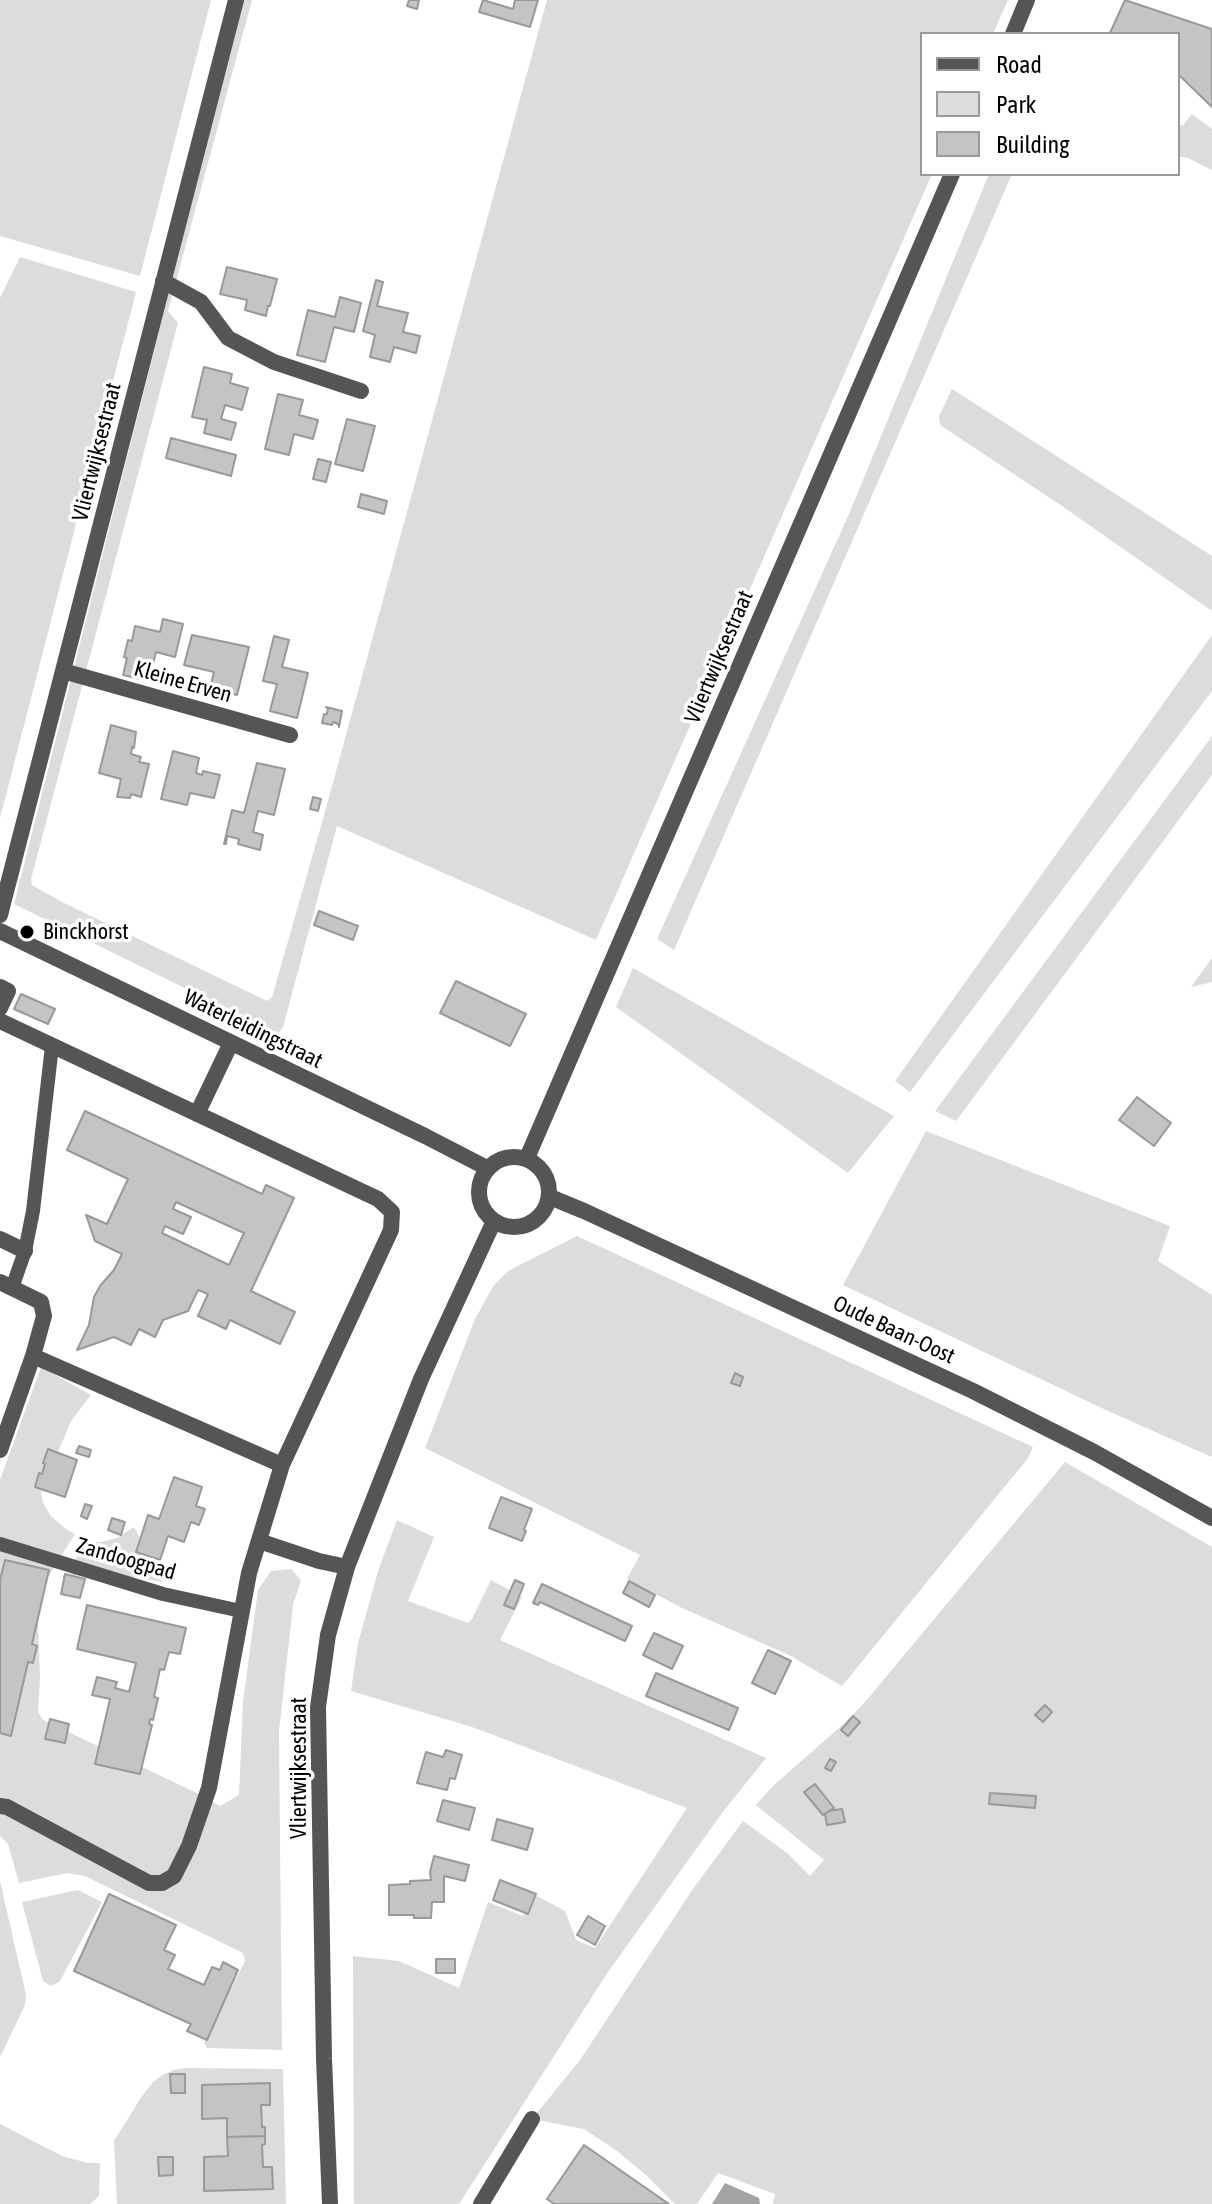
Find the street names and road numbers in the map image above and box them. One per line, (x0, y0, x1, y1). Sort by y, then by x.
street label: Vliertwijksestraat (67, 380, 127, 524)
street label: Vliertwijksestraat (679, 587, 759, 727)
street label: Kleine Erven (131, 655, 235, 709)
street label: Waterleidingstraat (179, 984, 327, 1074)
street label: Oude Baan-Oost (829, 1290, 959, 1370)
street label: Zandoogpad (73, 1532, 179, 1586)
street label: Vliertwijksestraat (286, 1697, 312, 1839)

